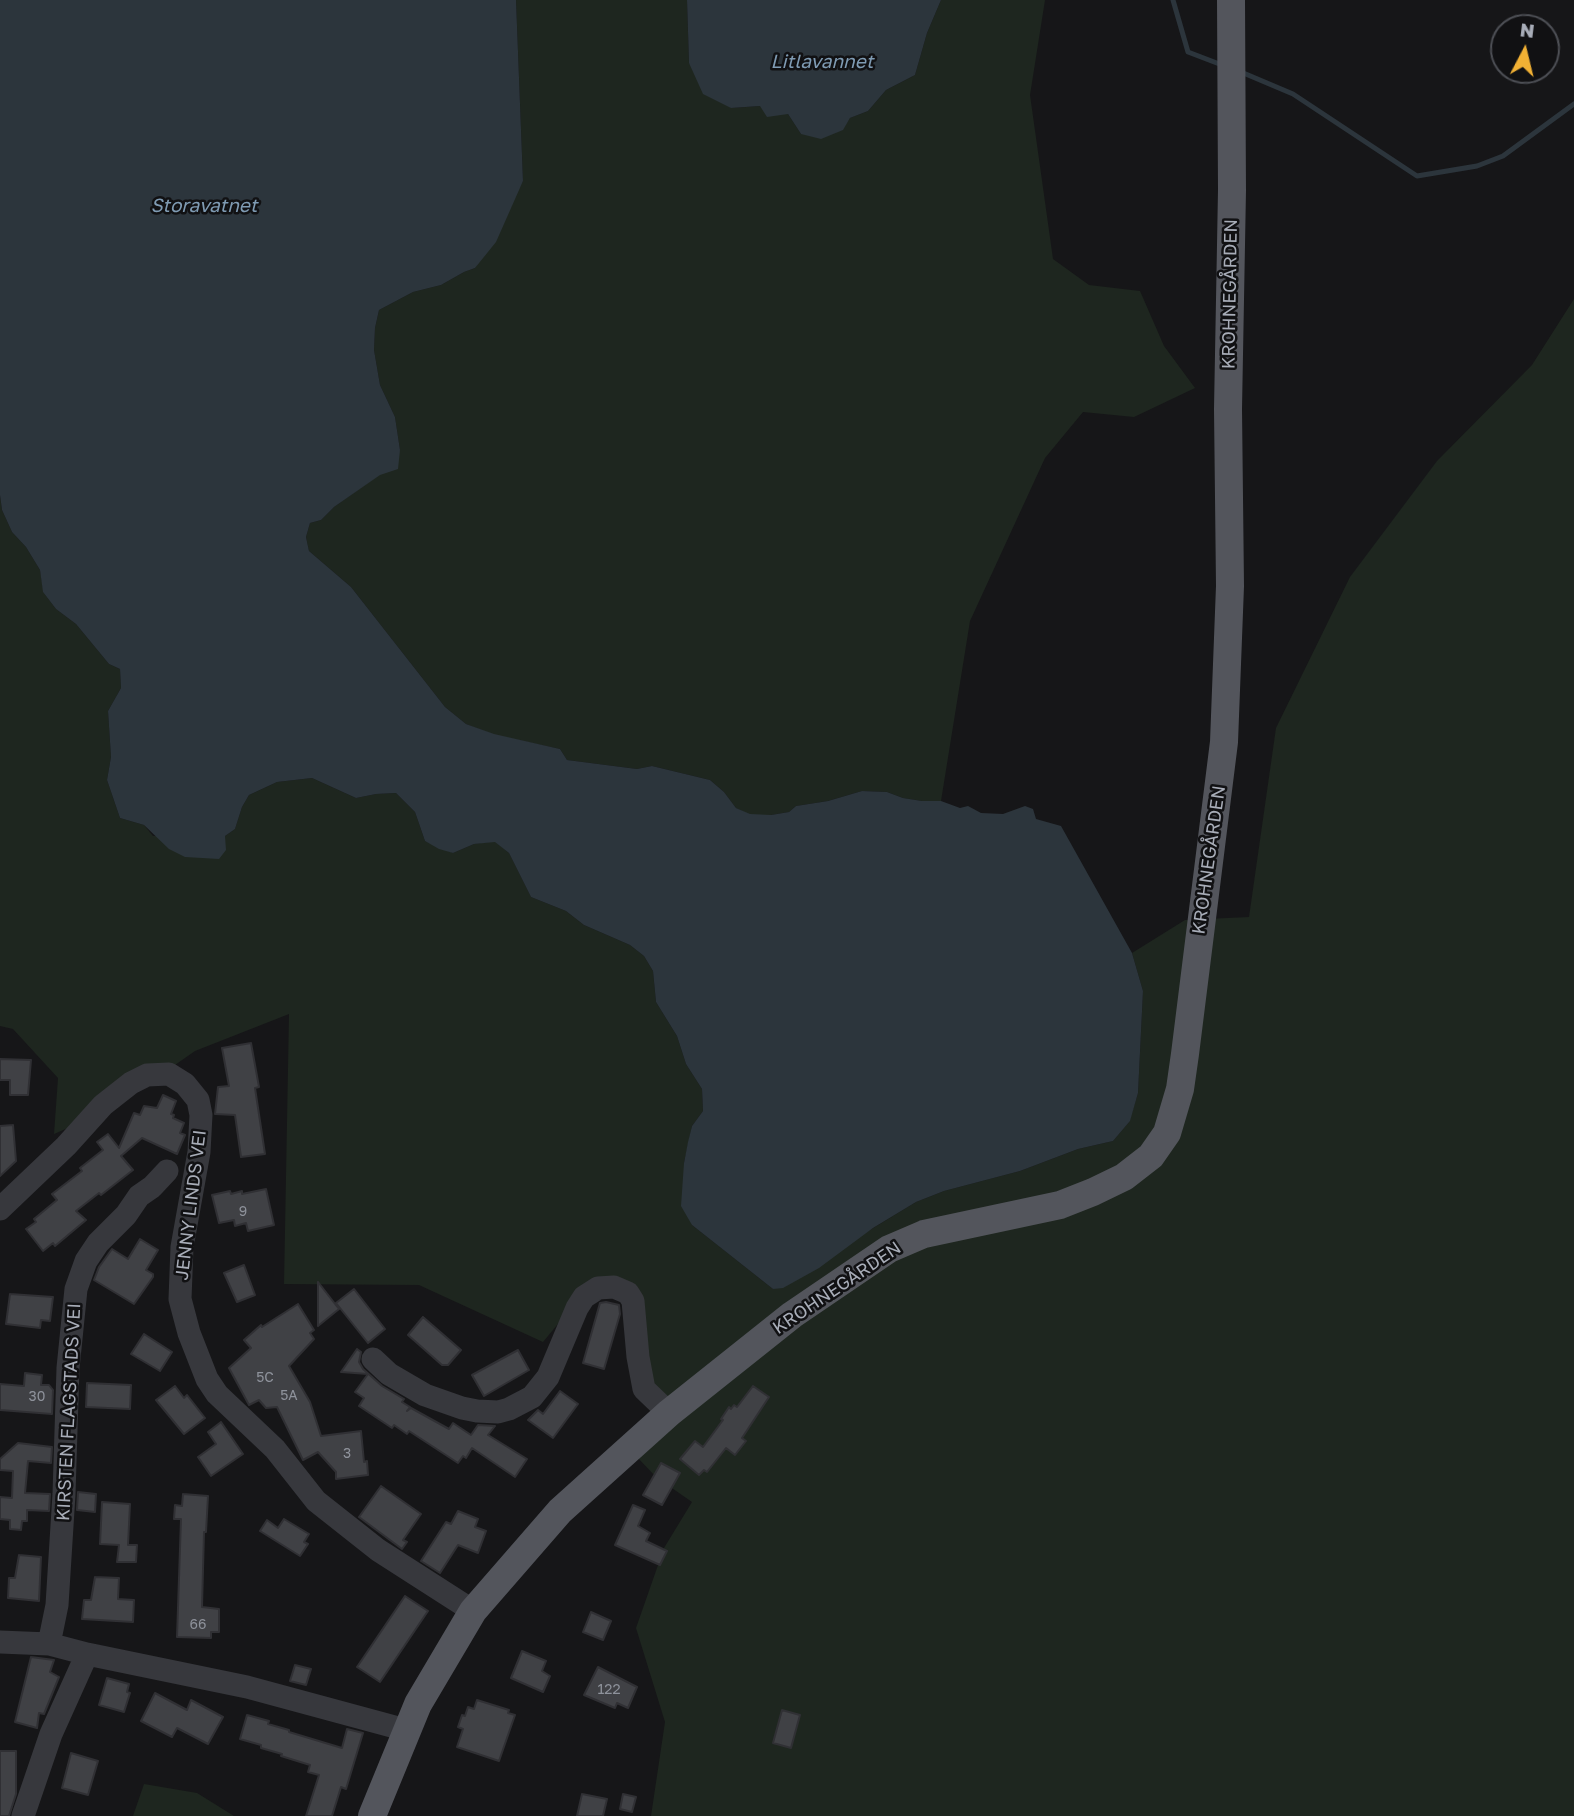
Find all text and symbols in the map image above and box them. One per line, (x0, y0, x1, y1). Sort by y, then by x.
north arrow (1490, 14, 1560, 84)
text: N (1519, 17, 1536, 42)
water label: Litlavannet (771, 51, 873, 73)
water label: Storavatnet (151, 195, 257, 217)
street label: KROHNEGÅRDEN (1218, 219, 1242, 369)
street label: KROHNEGÅRDEN (1188, 784, 1230, 936)
street label: JENNY LINDS VEI (171, 1129, 211, 1281)
house number: 9 (239, 1204, 247, 1220)
street label: KROHNEGÅRDEN (769, 1237, 905, 1339)
street label: KIRSTEN FLAGSTADS VEI (53, 1302, 85, 1522)
house number: 5C (256, 1370, 274, 1386)
house number: 5A (280, 1388, 298, 1404)
house number: 30 (29, 1389, 45, 1405)
house number: 3 (343, 1446, 351, 1462)
house number: 66 (190, 1617, 206, 1633)
house number: 122 (597, 1682, 621, 1698)

